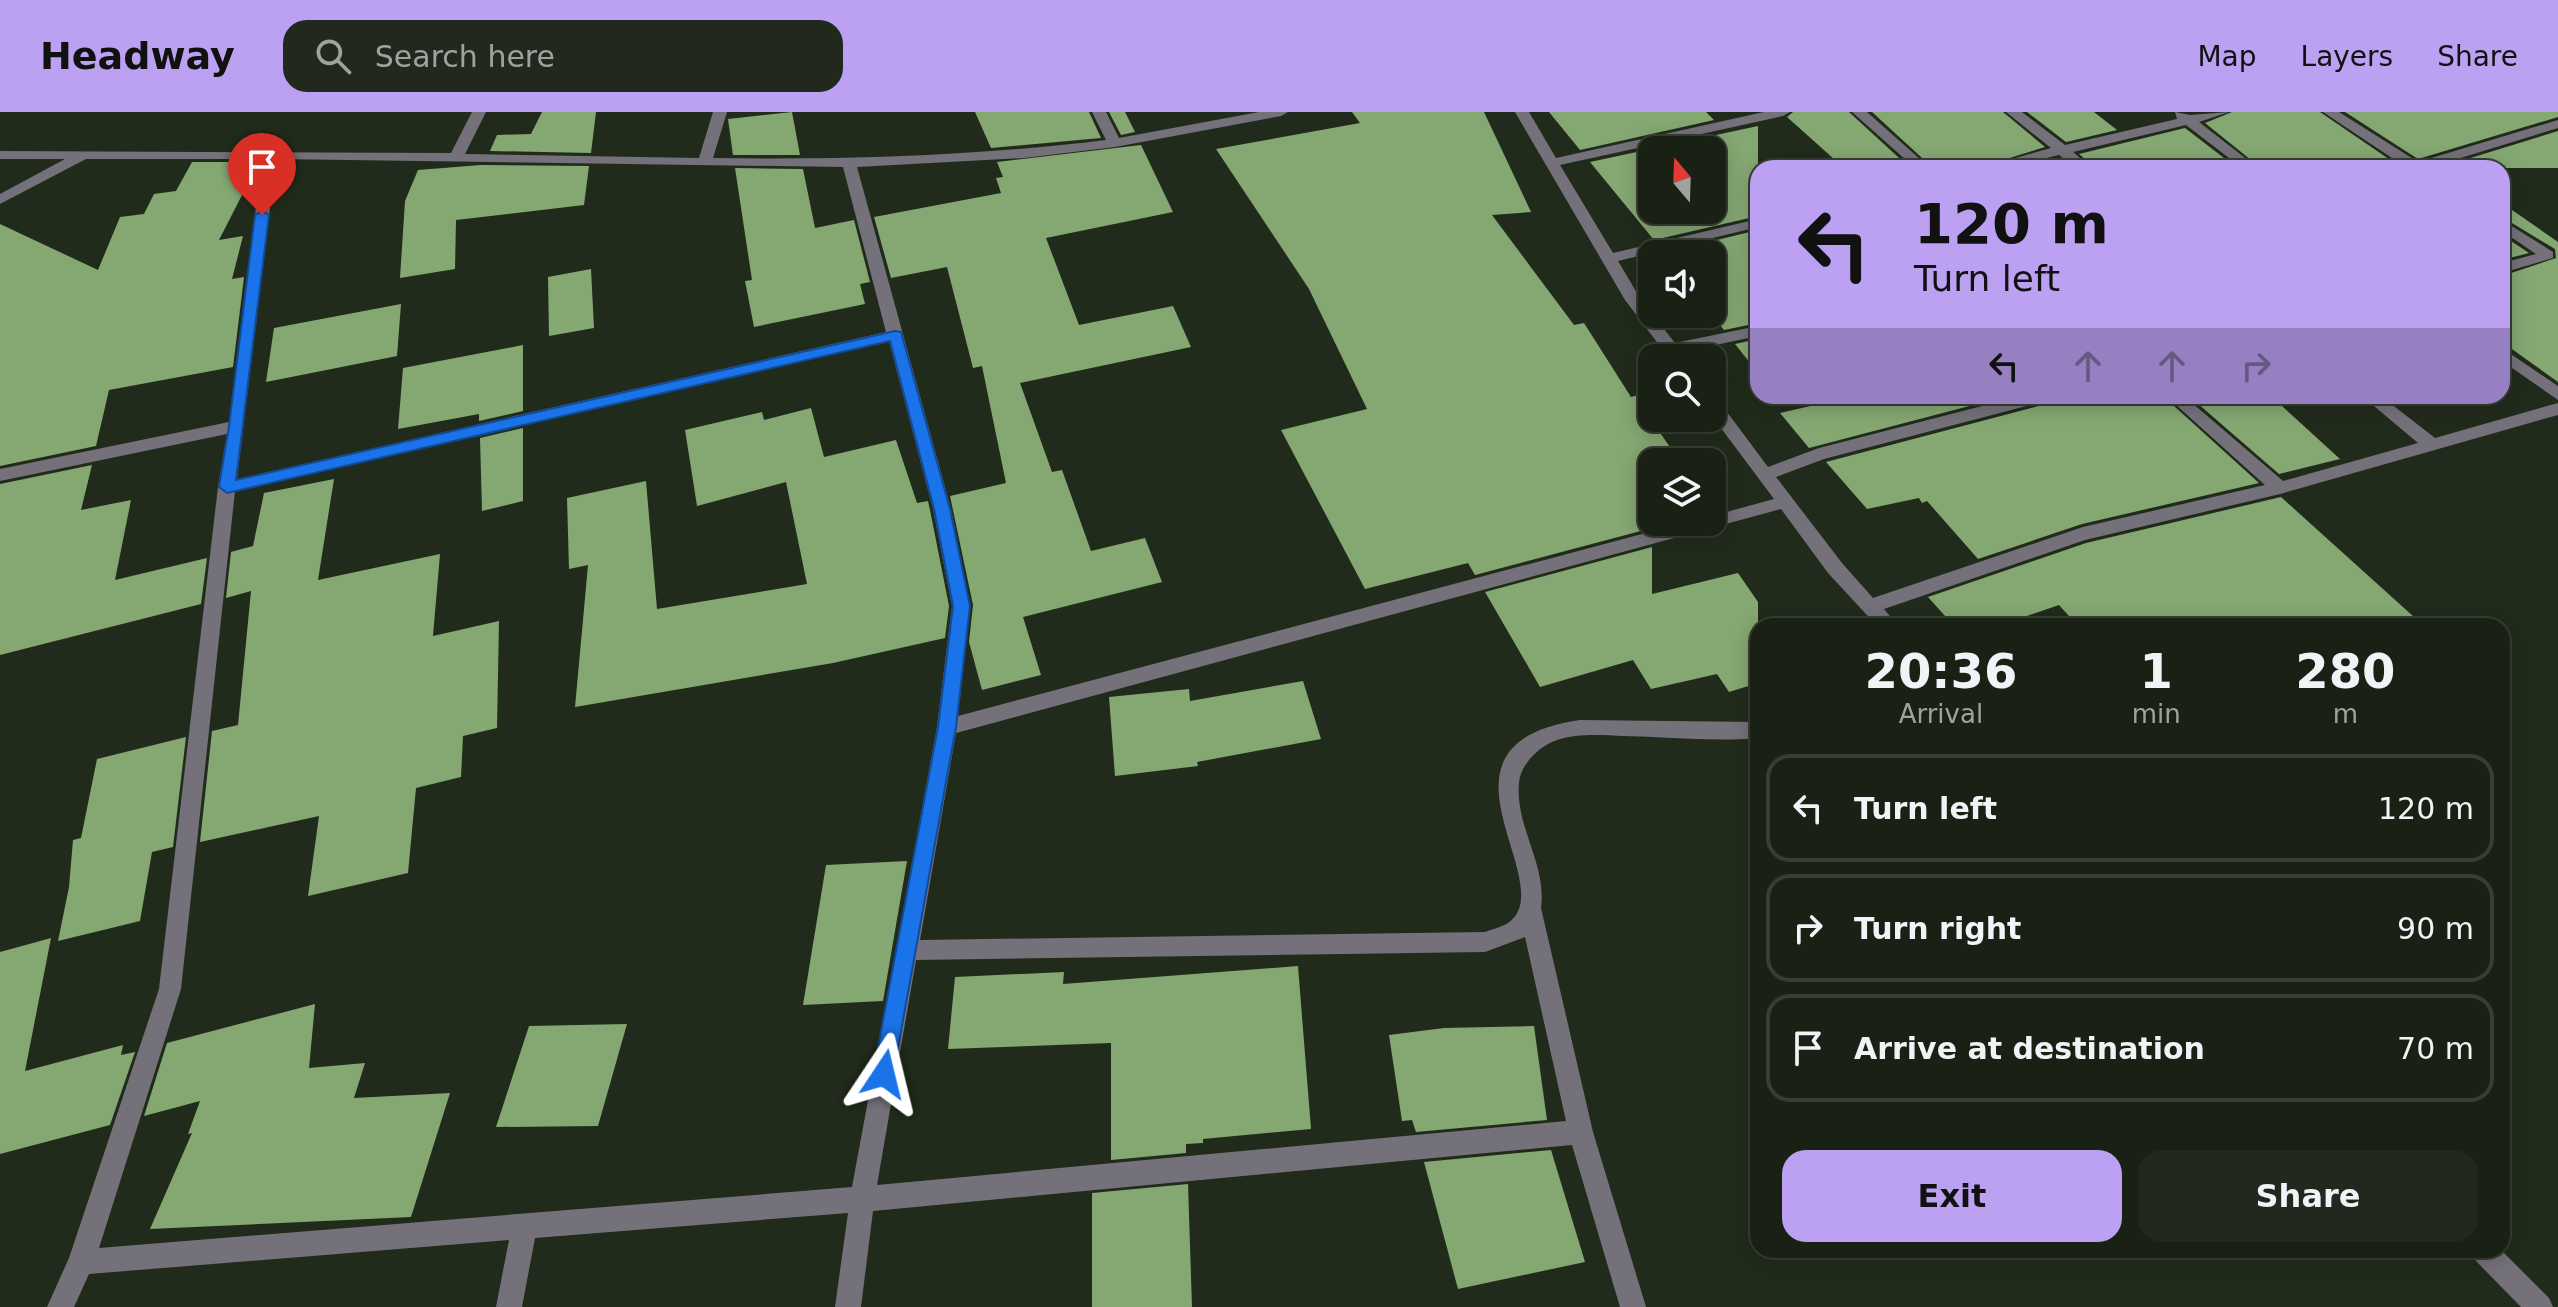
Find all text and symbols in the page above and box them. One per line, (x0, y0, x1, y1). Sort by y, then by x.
search box (283, 20, 843, 92)
text: Headway (40, 34, 235, 78)
icon: search (311, 34, 355, 78)
text: Search here (375, 39, 555, 74)
text: Map (2197, 40, 2257, 73)
text: Layers (2301, 40, 2393, 73)
text: Share (2437, 40, 2518, 73)
pin (228, 133, 296, 215)
north arrow (1638, 136, 1726, 224)
map controls (1638, 136, 1726, 536)
icon: arrive (240, 145, 284, 189)
text: 120 m (1914, 191, 2109, 256)
icon: left (1782, 192, 1886, 296)
button: sound (1638, 240, 1726, 328)
text: Turn left (1914, 258, 2060, 299)
button: search (1638, 344, 1726, 432)
icon: left (1982, 344, 2026, 388)
icon: ahead (2066, 344, 2110, 388)
icon: ahead (2150, 344, 2194, 388)
icon: right (2234, 344, 2278, 388)
button: layers (1638, 448, 1726, 536)
text: 20:36 (1864, 643, 2017, 699)
text: 1 (2140, 643, 2173, 699)
text: 280 (2295, 643, 2395, 699)
text: Arrival (1899, 699, 1983, 729)
text: min (2132, 699, 2181, 729)
text: m (2333, 699, 2358, 729)
icon: left (1786, 786, 1830, 830)
text: Turn left (1854, 791, 1997, 826)
text: 120 m (2378, 791, 2474, 826)
icon: right (1786, 906, 1830, 950)
text: Turn right (1854, 911, 2021, 946)
text: 90 m (2397, 911, 2474, 946)
icon: arrive (1786, 1026, 1830, 1070)
text: Arrive at destination (1854, 1031, 2205, 1066)
text: 70 m (2397, 1031, 2474, 1066)
position arrow (842, 1032, 926, 1116)
button: Exit (1782, 1150, 2122, 1242)
button: Share (2138, 1150, 2478, 1242)

